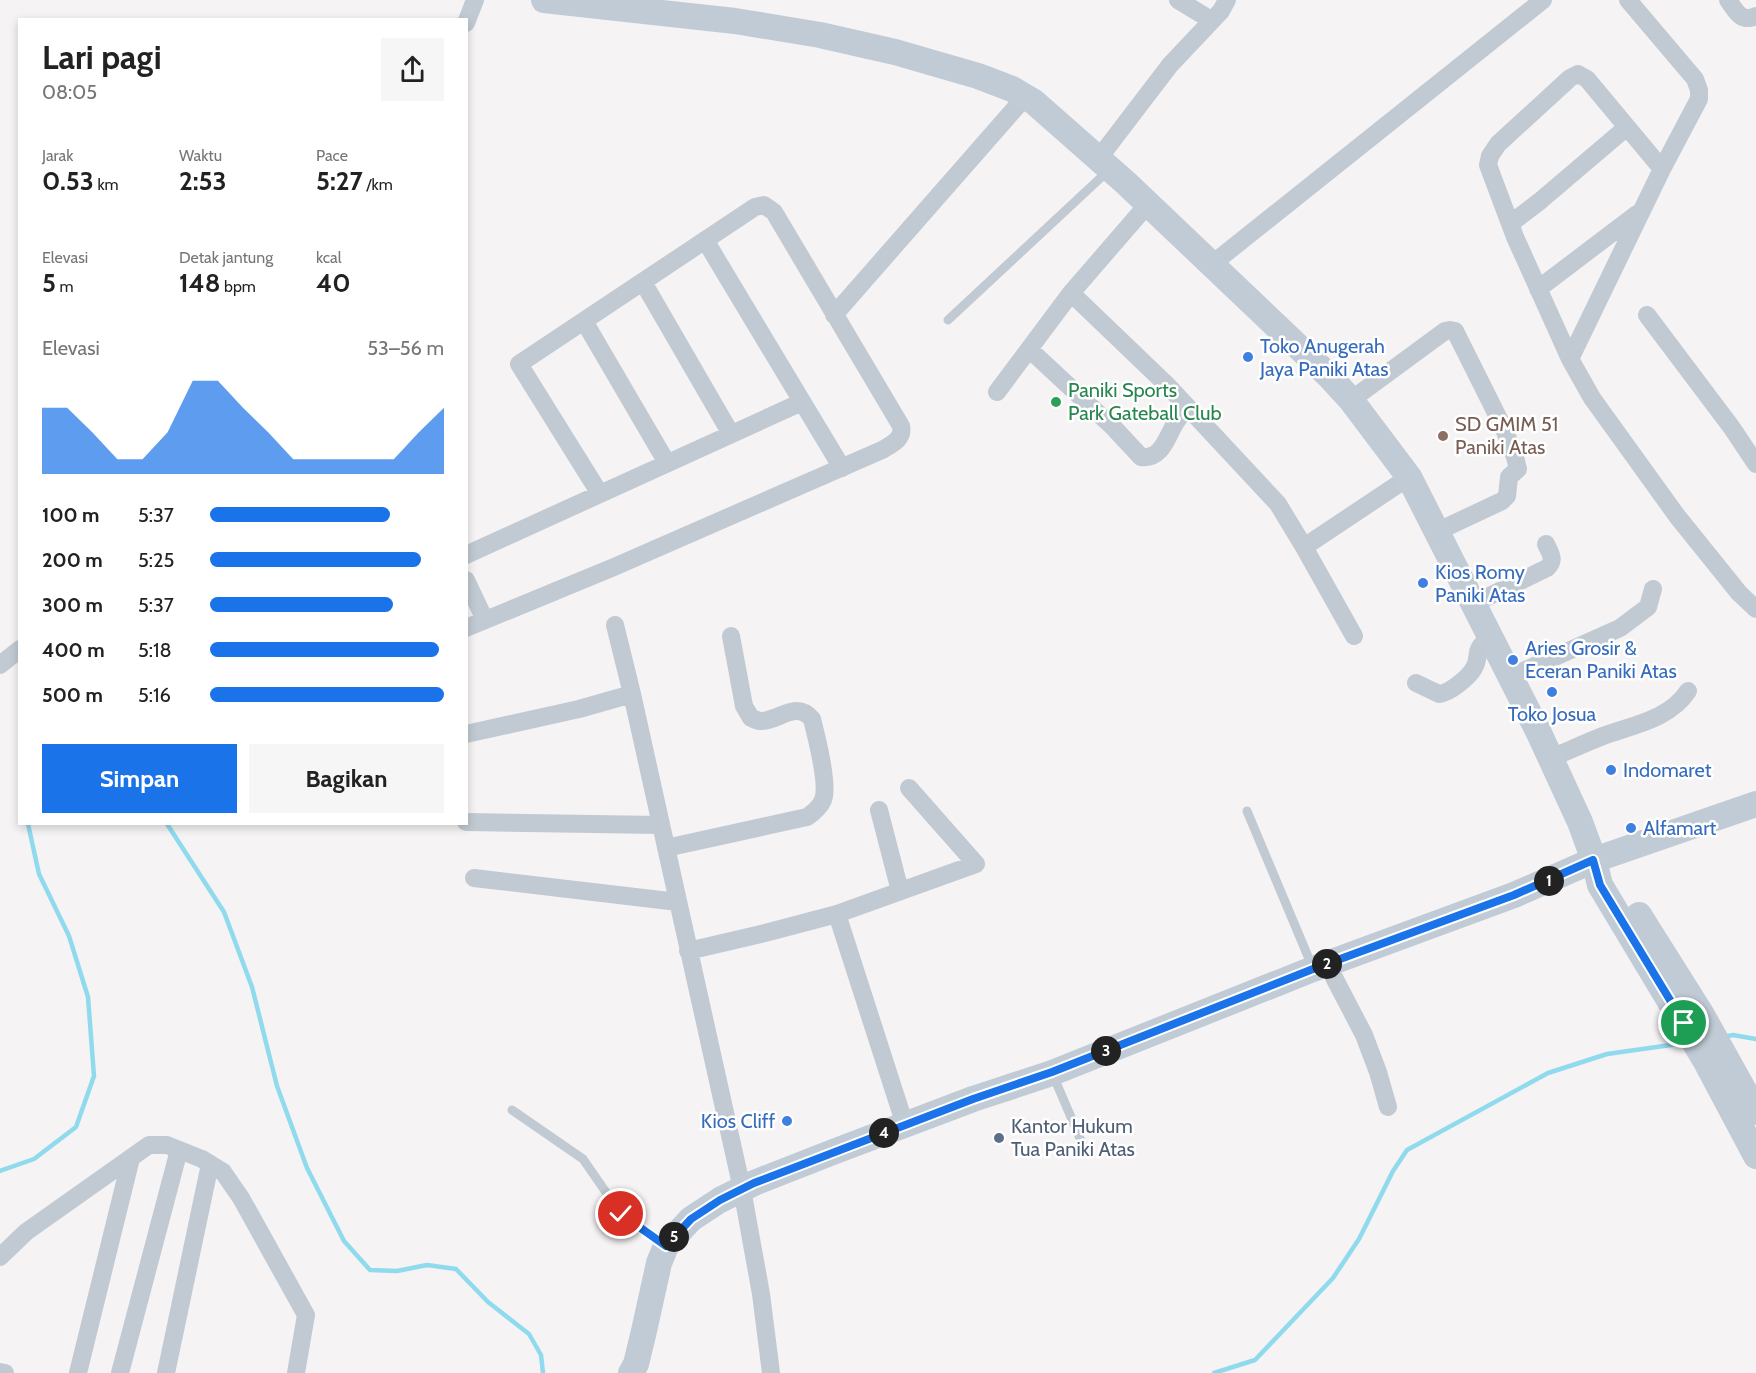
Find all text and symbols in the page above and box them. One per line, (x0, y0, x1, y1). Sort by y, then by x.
text: Lari pagi (42, 37, 162, 77)
button: share (381, 38, 444, 101)
text: 08:05 (42, 80, 97, 104)
text: Jarak (42, 146, 73, 165)
text: Waktu (179, 146, 222, 165)
text: Pace (316, 146, 348, 165)
text: 0.53 (42, 165, 94, 197)
text: 2:53 (179, 165, 227, 197)
text: 5:27 (316, 165, 363, 197)
text: km (94, 175, 119, 194)
text: /km (363, 175, 393, 194)
text: Elevasi (42, 248, 88, 267)
text: Detak jantung (179, 248, 273, 267)
text: kcal (316, 248, 342, 267)
text: 5 (42, 267, 56, 299)
text: 148 (179, 267, 220, 299)
text: 40 (316, 267, 351, 299)
text: m (56, 277, 74, 296)
text: bpm (220, 277, 256, 296)
place label: Toko Anugerah Jaya Paniki Atas (1259, 334, 1388, 381)
text: Elevasi (42, 336, 100, 360)
text: 53–56 m (367, 336, 444, 360)
marker: Toko Anugerah Jaya Paniki Atas (1241, 350, 1255, 364)
place label: Paniki Sports Park Gateball Club (1068, 378, 1222, 425)
marker: Paniki Sports Park Gateball Club (1049, 395, 1063, 409)
place label: SD GMIM 51 Paniki Atas (1455, 412, 1558, 459)
marker: SD GMIM 51 Paniki Atas (1436, 429, 1450, 443)
text: 100 m (42, 503, 100, 527)
text: 5:37 (138, 503, 174, 527)
text: 200 m (42, 548, 103, 572)
text: 5:25 (138, 548, 174, 572)
place label: Kios Romy Paniki Atas (1435, 560, 1525, 607)
marker: Kios Romy Paniki Atas (1416, 576, 1430, 590)
text: 300 m (42, 593, 103, 617)
text: 5:37 (138, 593, 174, 617)
place label: Aries Grosir & Eceran Paniki Atas (1525, 636, 1677, 683)
text: 400 m (42, 638, 105, 662)
text: 5:18 (138, 638, 172, 662)
marker: Aries Grosir & Eceran Paniki Atas (1506, 653, 1520, 667)
text: 500 m (42, 683, 103, 707)
text: 5:16 (138, 683, 171, 707)
marker: Toko Josua (1545, 685, 1559, 699)
place label: Toko Josua (1508, 702, 1597, 726)
button: Simpan (42, 744, 237, 813)
button: Bagikan (249, 744, 444, 813)
place label: Indomaret (1623, 758, 1712, 782)
marker: Indomaret (1604, 763, 1618, 777)
place label: Alfamart (1643, 816, 1716, 840)
marker: Alfamart (1624, 821, 1638, 835)
pin: 1 (1534, 866, 1564, 896)
text: 1 (1546, 871, 1552, 890)
pin: 2 (1312, 949, 1342, 979)
text: 2 (1323, 954, 1331, 973)
pin (1658, 997, 1709, 1048)
icon: arrive (1667, 1006, 1700, 1039)
pin: 3 (1091, 1036, 1121, 1066)
text: 3 (1102, 1041, 1110, 1060)
place label: Kios Cliff (701, 1109, 775, 1133)
marker: Kios Cliff (780, 1114, 794, 1128)
place label: Kantor Hukum Tua Paniki Atas (1011, 1114, 1135, 1161)
pin: 4 (869, 1118, 899, 1148)
text: 4 (879, 1123, 889, 1142)
marker: Kantor Hukum Tua Paniki Atas (992, 1131, 1006, 1145)
pin (595, 1188, 646, 1239)
icon: check (604, 1197, 637, 1230)
pin: 5 (659, 1222, 689, 1252)
text: 5 (670, 1227, 678, 1246)

